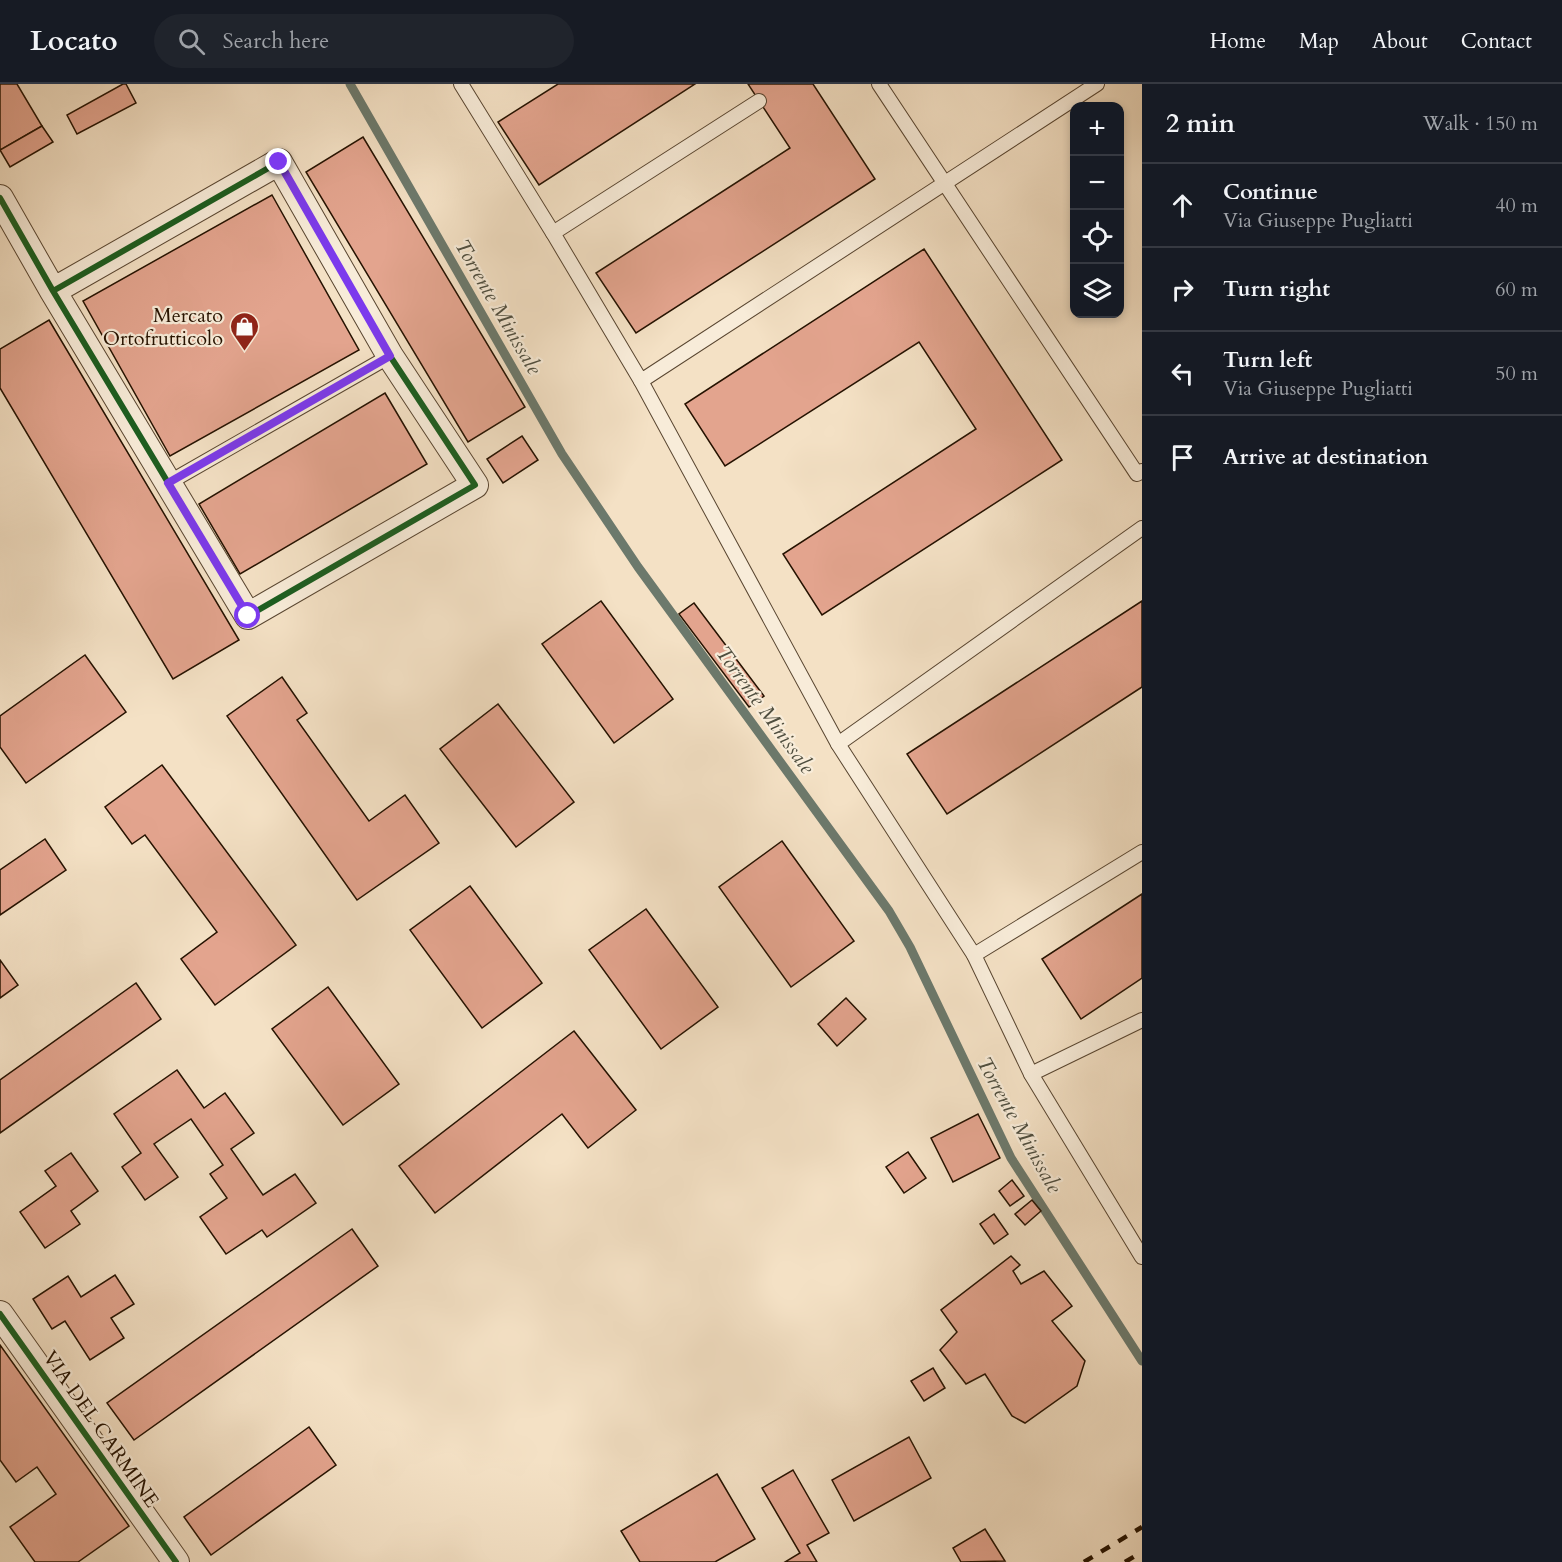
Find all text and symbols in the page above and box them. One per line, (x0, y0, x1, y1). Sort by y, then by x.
search box (154, 14, 574, 68)
text: Locato (30, 22, 118, 60)
icon: search (175, 25, 208, 58)
text: Search here (223, 26, 329, 56)
text: Home (1210, 27, 1266, 56)
text: Map (1299, 27, 1339, 56)
text: About (1372, 27, 1428, 56)
text: Contact (1461, 27, 1532, 56)
map controls (1070, 102, 1124, 318)
button: + (1070, 102, 1124, 156)
text: 2 min (1166, 106, 1235, 141)
text: Walk · 150 m (1423, 110, 1538, 137)
route end (265, 148, 291, 174)
button: − (1070, 156, 1124, 210)
text: Continue (1223, 177, 1318, 207)
icon: ahead (1166, 189, 1199, 222)
text: 40 m (1495, 192, 1538, 219)
text: Via Giuseppe Pugliatti (1223, 207, 1413, 234)
button: locate (1070, 210, 1124, 264)
water label: Torrente Minissale (448, 234, 549, 381)
button: layers (1070, 264, 1124, 318)
icon: right (1166, 273, 1199, 306)
text: Turn right (1223, 274, 1330, 304)
text: 60 m (1495, 276, 1538, 303)
place label: Mercato Ortofrutticolo (103, 302, 223, 352)
shop icon: Mercato Ortofrutticolo (228, 310, 260, 352)
text: Turn left (1223, 345, 1312, 375)
icon: left (1166, 357, 1199, 390)
text: 50 m (1495, 360, 1538, 387)
text: Via Giuseppe Pugliatti (1223, 375, 1413, 402)
icon: arrive (1166, 441, 1199, 474)
text: Arrive at destination (1223, 442, 1428, 472)
route start (234, 602, 260, 628)
water label: Torrente Minissale (709, 640, 822, 781)
water label: Torrente Minissale (970, 1052, 1069, 1199)
street label: VIA DEL CARMINE (37, 1345, 165, 1513)

